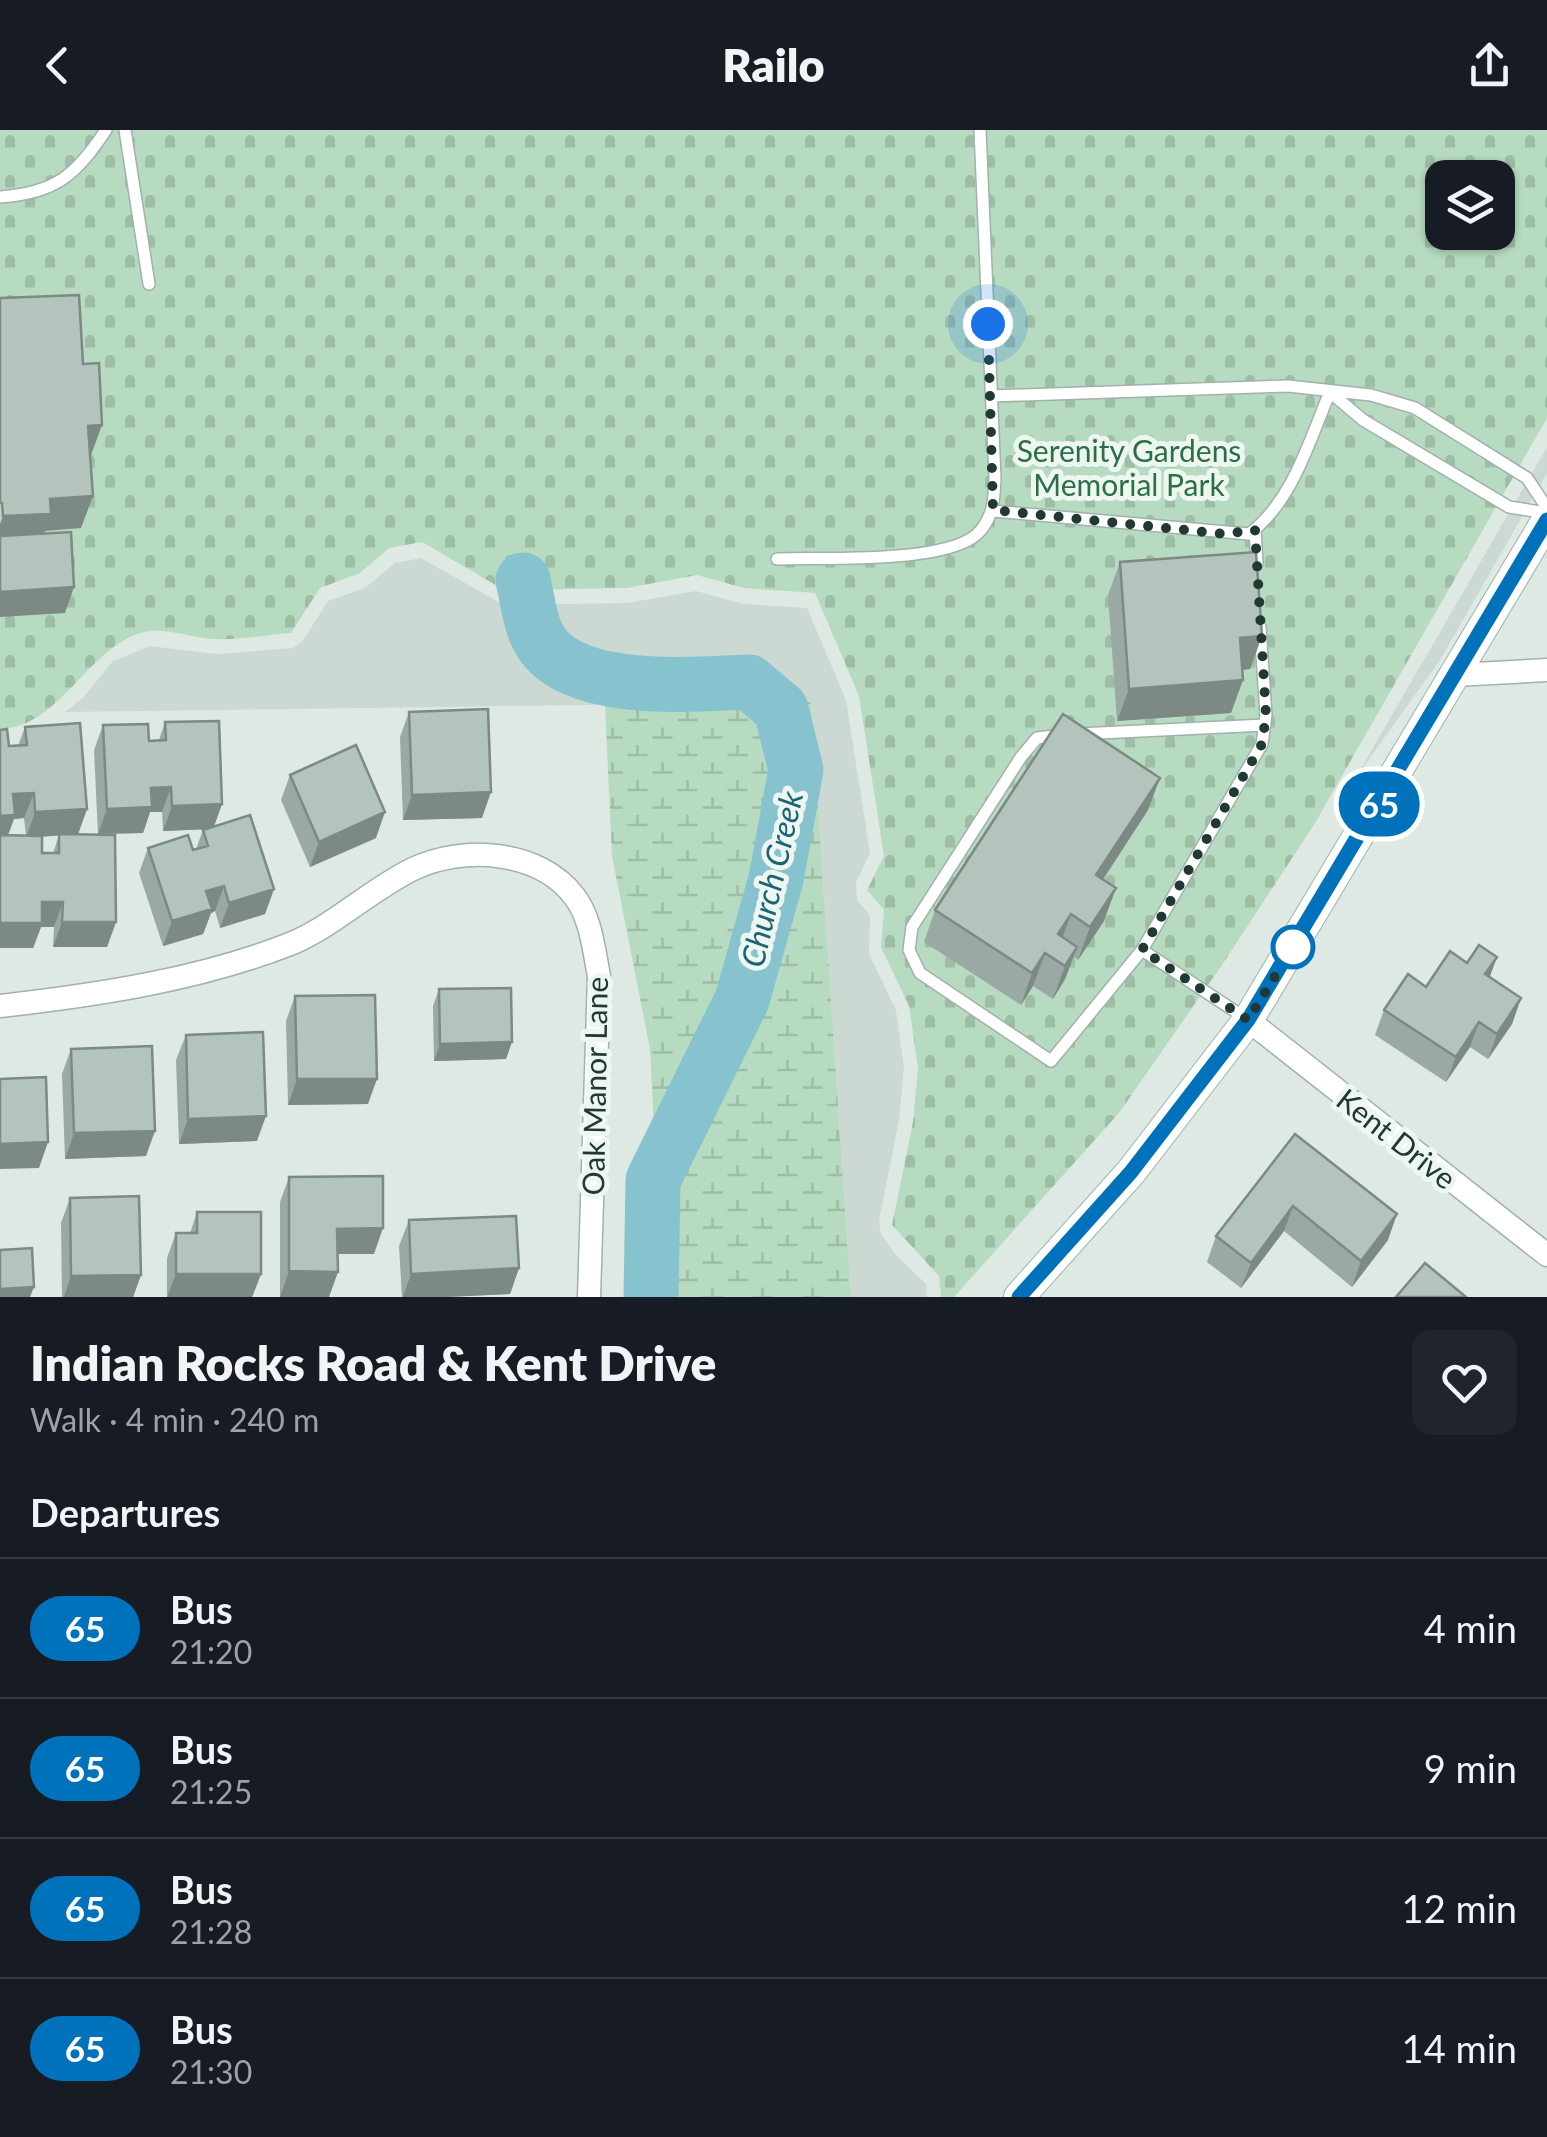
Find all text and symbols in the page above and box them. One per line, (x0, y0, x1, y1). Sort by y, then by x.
icon: back (30, 38, 85, 93)
text: Railo (722, 38, 825, 92)
icon: share (1462, 38, 1517, 93)
map controls (1425, 160, 1515, 250)
button: layers (1425, 160, 1515, 250)
your location (963, 299, 1013, 349)
park label: Serenity Gardens Memorial Park (1017, 432, 1241, 502)
line badge: 65 (1334, 772, 1424, 836)
text: 65 (1359, 783, 1399, 825)
water label: Church Creek (732, 787, 810, 971)
unlabelled marker (1272, 926, 1314, 968)
street label: Oak Manor Lane (574, 977, 614, 1195)
street label: Kent Drive (1330, 1080, 1464, 1196)
button: heart (1412, 1330, 1517, 1435)
text: Indian Rocks Road & Kent Drive (30, 1334, 716, 1391)
text: Walk · 4 min · 240 m (30, 1400, 319, 1439)
text: Departures (30, 1489, 220, 1535)
text: Bus (170, 1586, 233, 1632)
text: 4 min (1424, 1605, 1517, 1651)
text: 65 (65, 1607, 105, 1649)
text: 21:20 (170, 1632, 252, 1671)
text: Bus (170, 1726, 233, 1772)
text: 9 min (1424, 1745, 1517, 1791)
text: 65 (65, 1747, 105, 1789)
text: 21:25 (170, 1772, 252, 1811)
text: Bus (170, 1866, 233, 1912)
text: 12 min (1402, 1885, 1517, 1931)
text: 65 (65, 1887, 105, 1929)
text: 21:28 (170, 1912, 252, 1951)
text: Bus (170, 2006, 233, 2052)
text: 14 min (1402, 2025, 1517, 2071)
text: 65 (65, 2027, 105, 2069)
text: 21:30 (170, 2052, 252, 2091)

